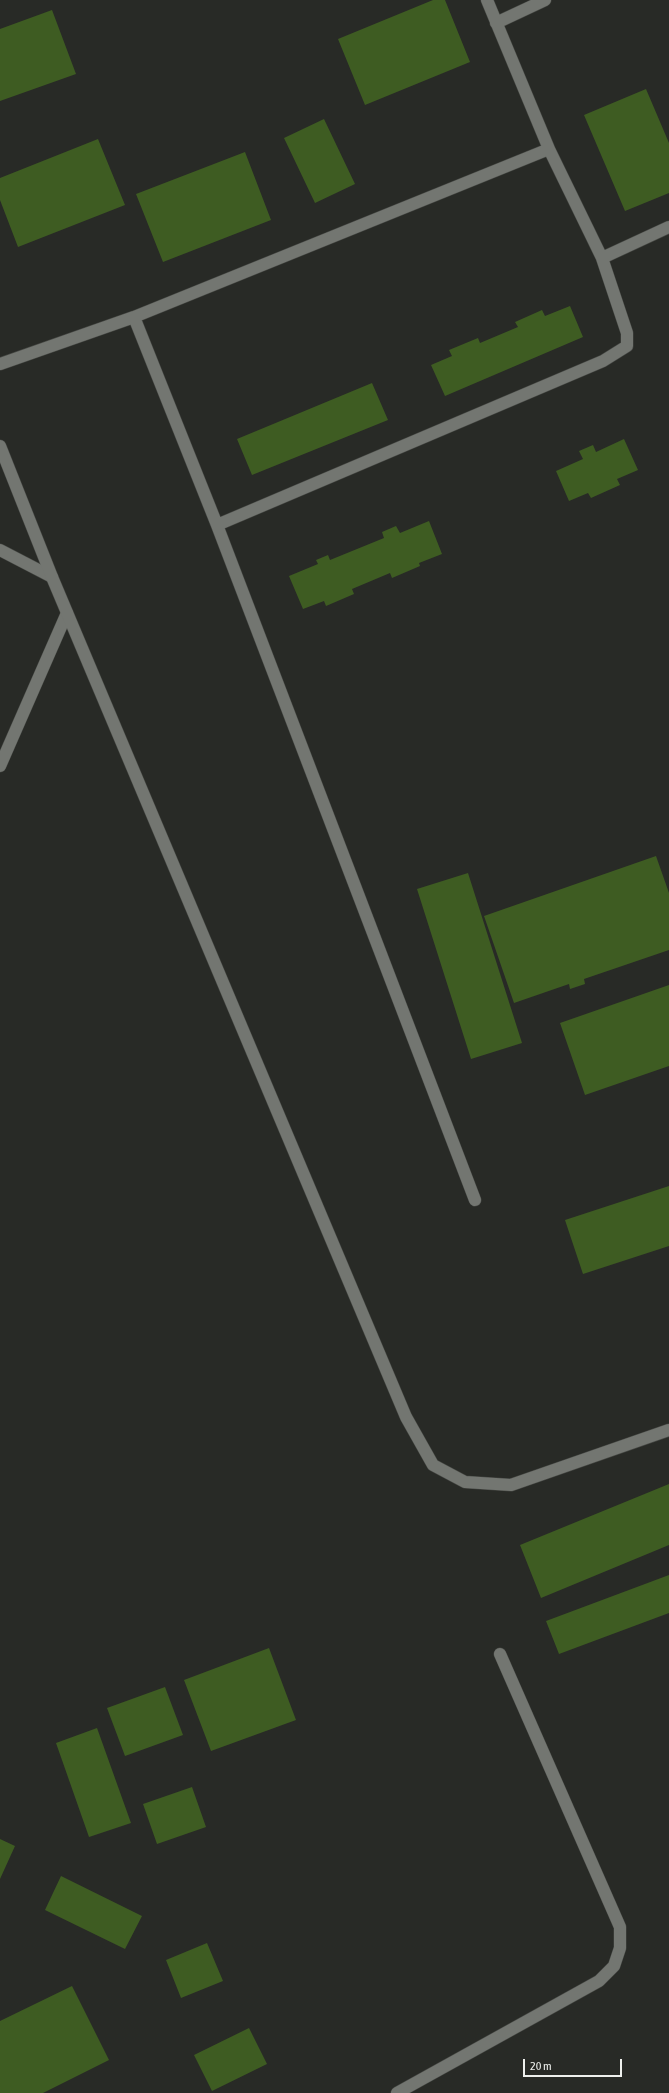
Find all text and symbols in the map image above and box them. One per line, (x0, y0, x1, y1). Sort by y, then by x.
scale bar (525, 2051, 624, 2077)
text: 20 m (530, 2059, 552, 2073)

